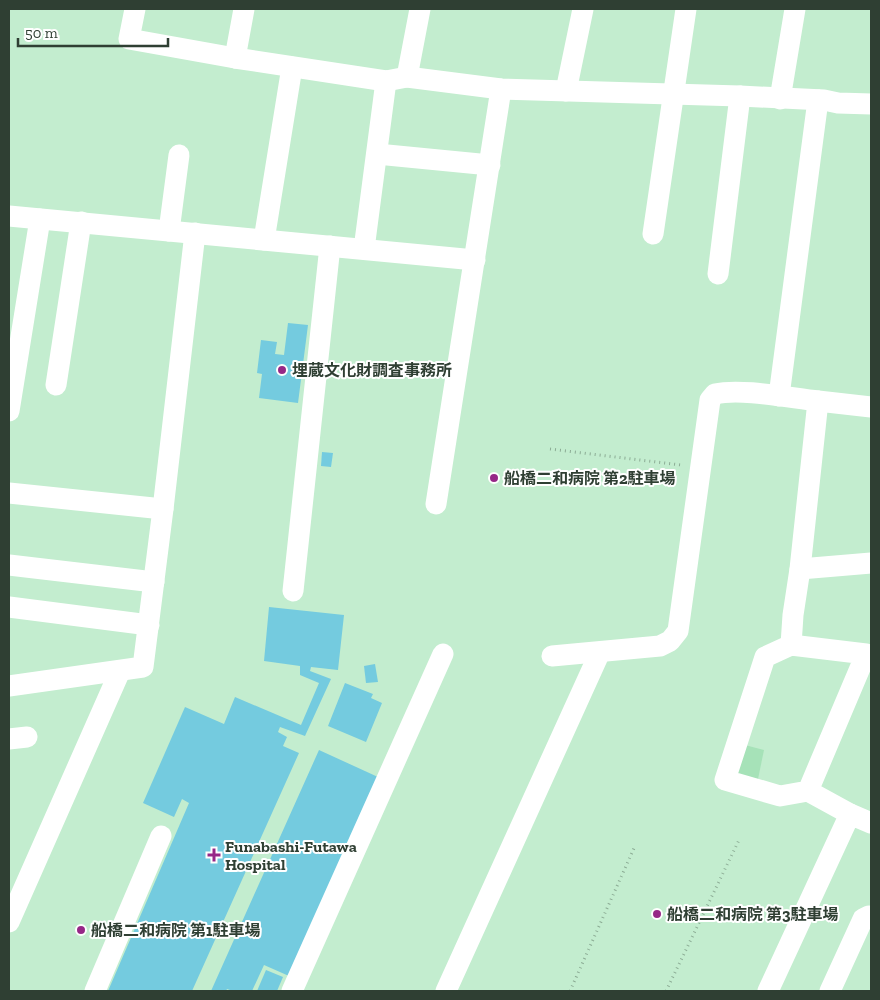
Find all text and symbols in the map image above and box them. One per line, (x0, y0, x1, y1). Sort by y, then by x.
scale bar (18, 15, 168, 47)
text: 50 m (25, 24, 58, 42)
place label: 埋蔵文化財調査事務所 (292, 361, 452, 380)
marker: 埋蔵文化財調査事務所 (276, 364, 288, 376)
place label: 船橋二和病院 第2駐車場 (504, 469, 676, 488)
marker: 船橋二和病院 第2駐車場 (488, 472, 500, 484)
place label: Funabashi-Futawa Hospital (225, 837, 357, 874)
marker: Funabashi-Futawa Hospital (207, 848, 221, 862)
place label: 船橋二和病院 第3駐車場 (667, 905, 839, 924)
marker: 船橋二和病院 第3駐車場 (651, 908, 663, 920)
place label: 船橋二和病院 第1駐車場 (91, 921, 260, 940)
marker: 船橋二和病院 第1駐車場 (75, 924, 87, 936)

